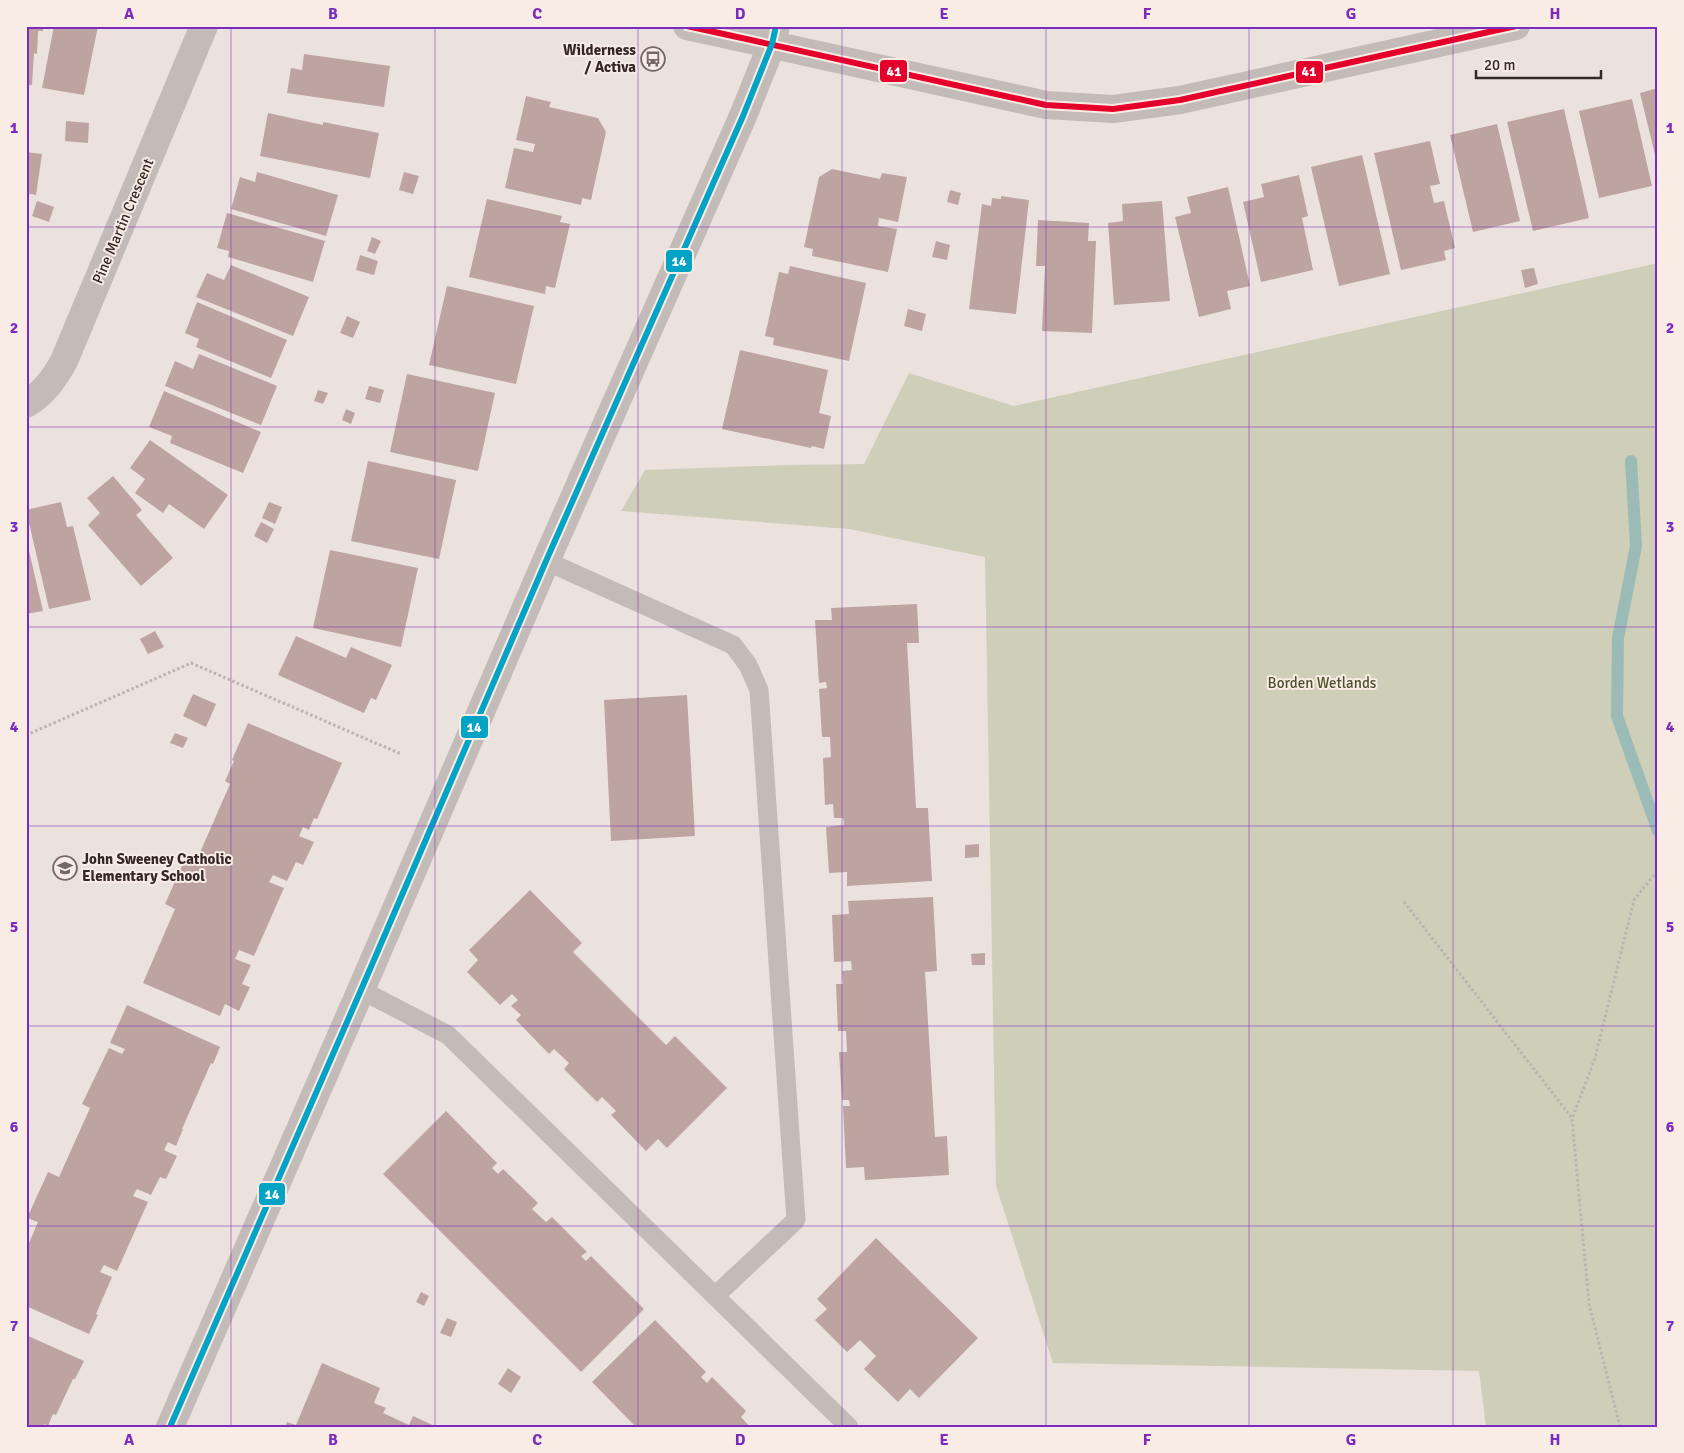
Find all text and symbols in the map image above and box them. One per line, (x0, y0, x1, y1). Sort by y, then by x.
text: A (124, 4, 135, 24)
text: B (328, 4, 338, 24)
text: C (532, 4, 542, 24)
text: D (735, 4, 746, 24)
text: E (939, 4, 949, 24)
text: F (1143, 4, 1152, 24)
text: G (1346, 4, 1356, 24)
text: H (1550, 4, 1560, 24)
place label: Wilderness / Activa (563, 41, 636, 76)
bus stop icon: Wilderness / Activa (640, 46, 666, 72)
scale bar (1476, 48, 1602, 80)
text: 20 m (1484, 56, 1515, 74)
line badge: 41 (879, 59, 908, 83)
line badge: 41 (1295, 60, 1324, 84)
text: 41 (886, 63, 902, 80)
text: 41 (1301, 63, 1317, 80)
text: 1 (10, 118, 19, 138)
text: 1 (1666, 118, 1675, 138)
street label: Pine Martin Crescent (88, 156, 158, 286)
line badge: 14 (665, 249, 693, 273)
text: 14 (671, 253, 687, 270)
text: 2 (10, 318, 18, 338)
text: 2 (1666, 318, 1674, 338)
text: 3 (10, 517, 18, 537)
text: 3 (1666, 517, 1674, 537)
park label: Borden Wetlands (1268, 674, 1377, 692)
line badge: 14 (460, 715, 489, 739)
text: 4 (10, 717, 19, 737)
text: 4 (1666, 717, 1675, 737)
text: 14 (466, 719, 482, 736)
place label: John Sweeney Catholic Elementary School (82, 850, 232, 885)
school or university icon: John Sweeney Catholic Elementary School (52, 855, 78, 881)
text: 5 (10, 917, 18, 937)
text: 5 (1666, 917, 1674, 937)
text: 6 (10, 1117, 19, 1137)
text: 6 (1666, 1117, 1675, 1137)
line badge: 14 (258, 1182, 286, 1206)
text: 14 (264, 1186, 280, 1203)
text: 7 (10, 1316, 19, 1336)
text: 7 (1666, 1316, 1675, 1336)
text: A (124, 1430, 135, 1450)
text: B (328, 1430, 338, 1450)
text: C (532, 1430, 542, 1450)
text: D (735, 1430, 746, 1450)
text: E (939, 1430, 949, 1450)
text: F (1143, 1430, 1152, 1450)
text: G (1346, 1430, 1356, 1450)
text: H (1550, 1430, 1560, 1450)

